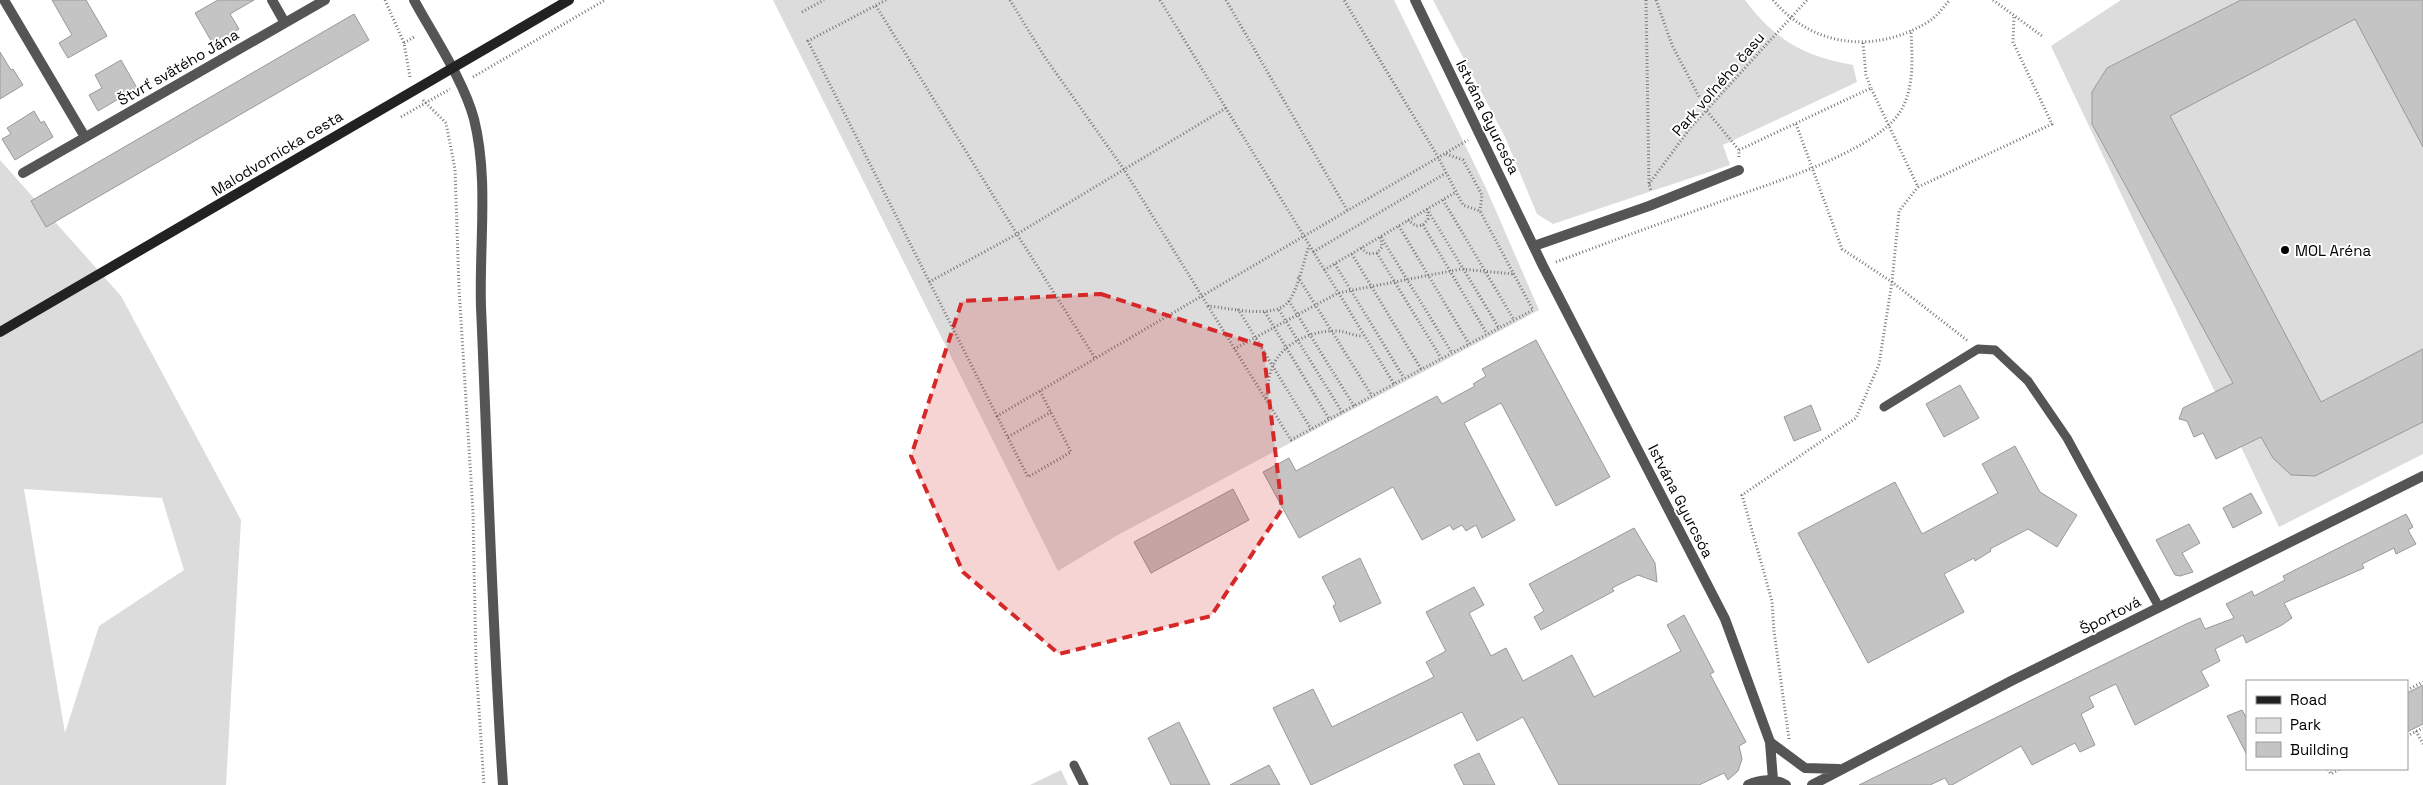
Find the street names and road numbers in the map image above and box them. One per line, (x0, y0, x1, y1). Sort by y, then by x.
street label: Štvrť svätého Jána (114, 24, 242, 109)
street label: Park voľného času (1668, 28, 1768, 140)
street label: Istvána Gyurcsóa (1452, 57, 1524, 178)
street label: Malodvornícka cesta (208, 106, 347, 200)
street label: Istvána Gyurcsóa (1644, 441, 1718, 561)
street label: Športová (2076, 591, 2144, 638)

